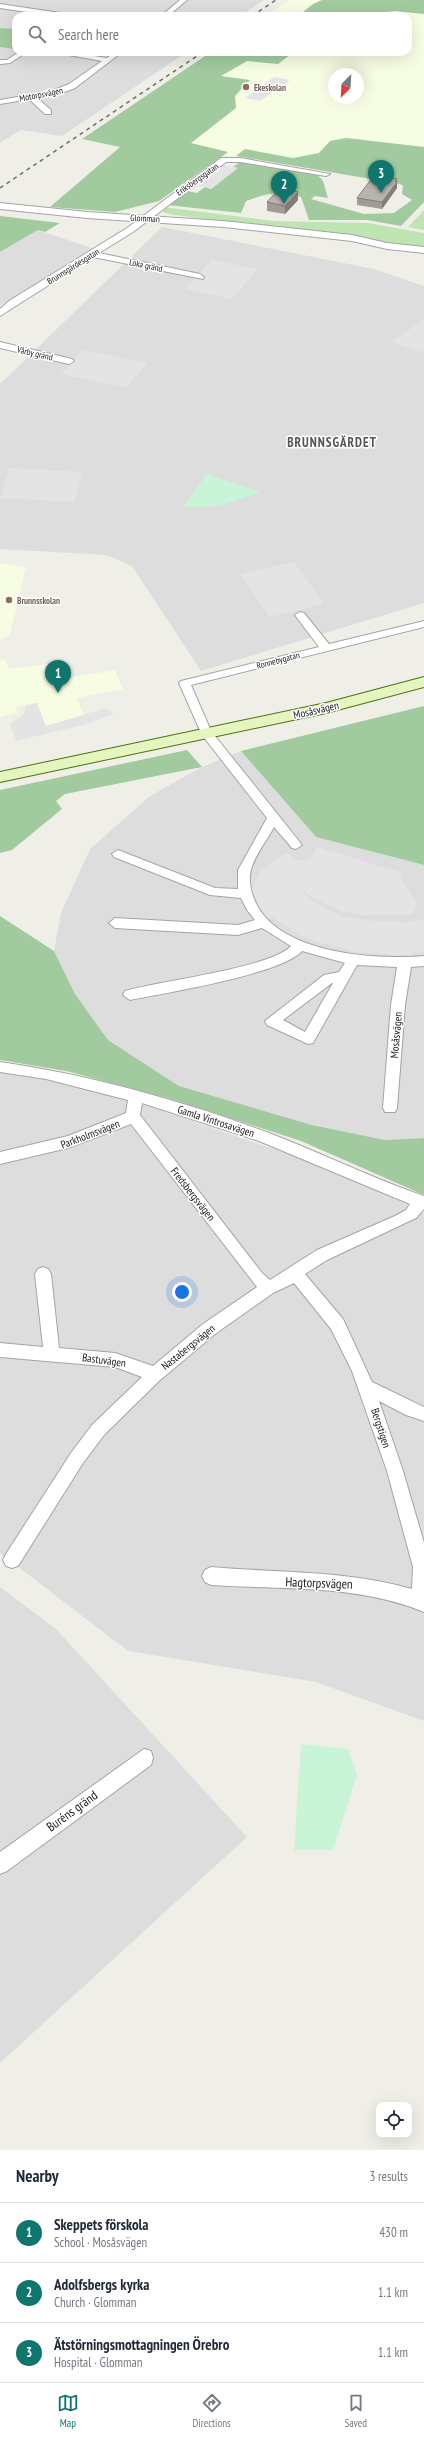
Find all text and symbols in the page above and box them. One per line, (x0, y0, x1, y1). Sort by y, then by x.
search box (12, 12, 412, 56)
icon: search (26, 23, 48, 45)
text: Search here (58, 25, 119, 44)
north arrow (328, 68, 364, 104)
marker: Ekeskolan (241, 82, 251, 92)
place label: Ekeskolan (254, 82, 286, 93)
street label: Motorpsvägen (18, 84, 64, 104)
street label: Eriksbergsgatan (174, 160, 220, 198)
pin: 3 (368, 160, 394, 193)
pin: 2 (271, 171, 297, 204)
street label: Glomman (130, 212, 160, 224)
street label: Brunnsgärdesgatan (45, 245, 101, 286)
street label: Loka gränd (128, 256, 164, 274)
street label: Vårby gränd (15, 343, 54, 362)
district label: BRUNNSGÄRDET (287, 434, 377, 451)
marker: Brunnsskolan (4, 595, 14, 605)
place label: Brunnsskolan (17, 595, 60, 606)
street label: Ronnebygatan (255, 649, 301, 671)
pin: 1 (45, 660, 71, 693)
street label: Mosåsvägen (292, 698, 340, 722)
street label: Mosåsvägen (387, 1011, 405, 1059)
street label: Gamla Vintrosavägen (176, 1102, 256, 1140)
street label: Parkholmsvägen (58, 1116, 122, 1152)
street label: Fredsbergsvägen (168, 1164, 218, 1224)
your location (172, 1282, 192, 1302)
street label: Nastabergsvägen (158, 1321, 218, 1373)
street label: Bastuvägen (81, 1350, 127, 1370)
street label: Bergstigen (368, 1406, 394, 1450)
street label: Hagtorpsvägen (285, 1573, 353, 1593)
street label: Buréns gränd (43, 1787, 101, 1835)
map controls (376, 2102, 412, 2138)
button: locate (376, 2102, 412, 2138)
text: Nearby (16, 2165, 59, 2187)
text: 3 results (369, 2168, 408, 2185)
text: Skeppets förskola (54, 2215, 148, 2234)
text: 1 (26, 2224, 32, 2241)
text: 430 m (379, 2224, 408, 2241)
text: School · Mosåsvägen (54, 2234, 147, 2251)
text: Adolfsbergs kyrka (54, 2275, 149, 2294)
text: 2 (26, 2284, 32, 2301)
text: 1.1 km (378, 2284, 408, 2301)
text: Church · Glomman (54, 2294, 136, 2311)
text: Ätstörningsmottagningen Örebro (54, 2335, 229, 2354)
text: 3 (26, 2344, 32, 2361)
text: 1.1 km (378, 2344, 408, 2361)
text: Hospital · Glomman (54, 2354, 142, 2371)
tab: Map (57, 2392, 79, 2430)
tab: Directions (193, 2392, 231, 2430)
tab: Saved (344, 2392, 367, 2430)

